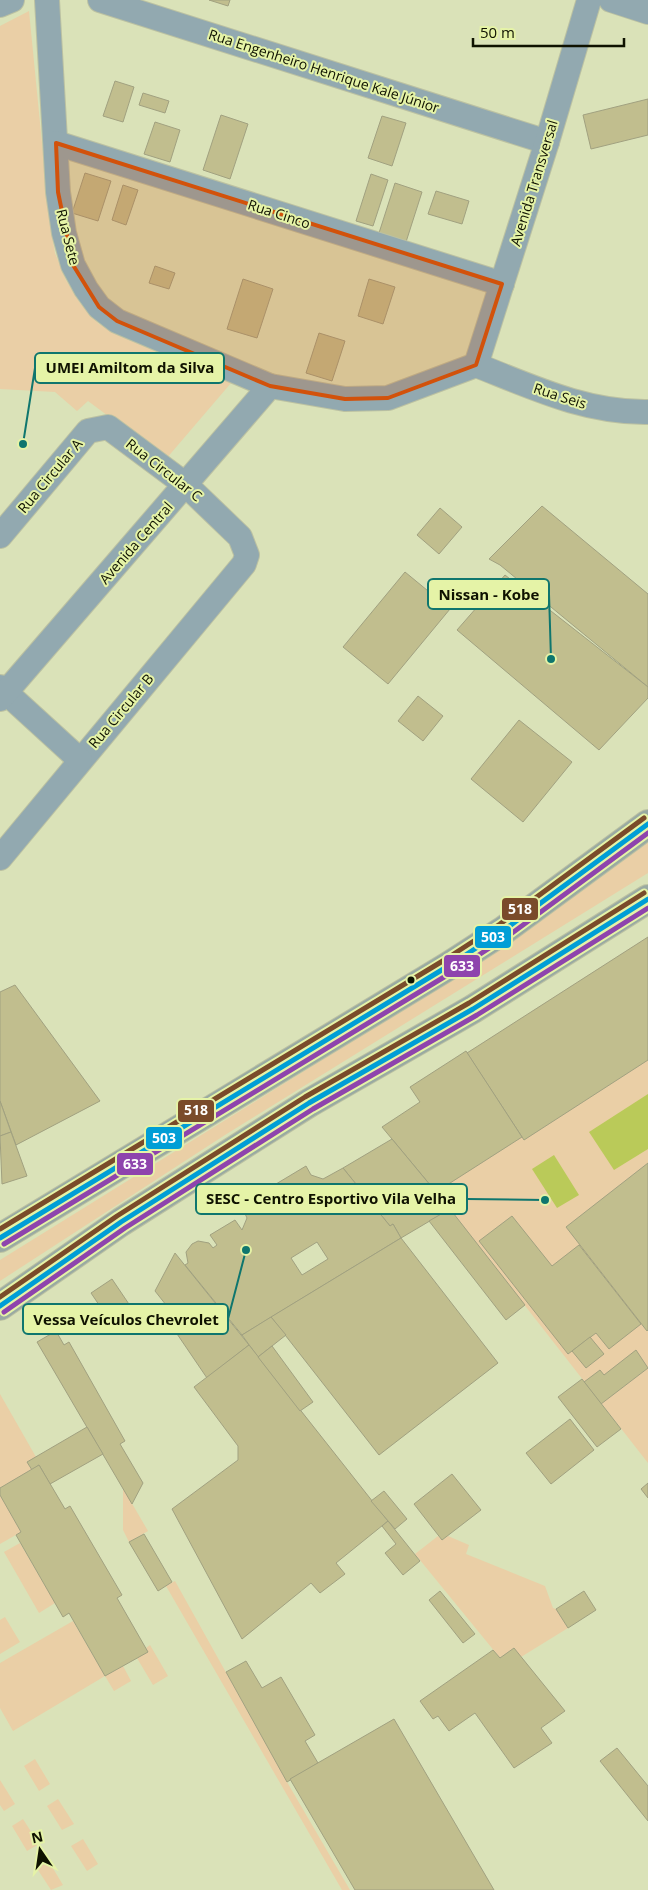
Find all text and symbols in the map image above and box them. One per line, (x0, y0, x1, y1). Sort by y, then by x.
scale bar (473, 15, 624, 47)
text: 50 m (480, 22, 515, 42)
street label: Rua Engenheiro Henrique Kale Júnior (206, 24, 442, 117)
street label: Avenida Transversal (505, 118, 562, 248)
street label: Rua Cinco (245, 194, 313, 233)
street label: Rua Sete (52, 207, 85, 267)
callout: UMEI Amiltom da Silva (35, 353, 224, 383)
text: UMEI Amiltom da Silva (46, 357, 214, 377)
street label: Rua Seis (531, 378, 589, 413)
street label: Rua Circular A (13, 434, 86, 517)
street label: Rua Circular C (122, 434, 206, 505)
street label: Avenida Central (95, 498, 177, 588)
callout: Nissan - Kobe (428, 579, 549, 609)
text: Nissan - Kobe (439, 584, 540, 604)
street label: Rua Circular B (84, 669, 157, 752)
line badge: 518 (501, 897, 539, 921)
text: 518 (508, 899, 532, 918)
line badge: 503 (474, 925, 512, 949)
text: 503 (481, 927, 505, 946)
line badge: 633 (443, 954, 481, 978)
text: 633 (450, 956, 474, 975)
unlabelled marker (406, 975, 416, 985)
line badge: 518 (177, 1099, 215, 1123)
text: 518 (184, 1100, 208, 1119)
line badge: 503 (145, 1126, 183, 1150)
text: 503 (152, 1128, 176, 1147)
line badge: 633 (116, 1152, 154, 1176)
text: 633 (123, 1154, 147, 1173)
callout: SESC - Centro Esportivo Vila Velha (196, 1184, 467, 1214)
text: SESC - Centro Esportivo Vila Velha (206, 1188, 456, 1208)
callout: Vessa Veículos Chevrolet (23, 1304, 228, 1334)
text: Vessa Veículos Chevrolet (33, 1309, 219, 1329)
north arrow (15, 1825, 65, 1875)
text: N (29, 1826, 45, 1847)

